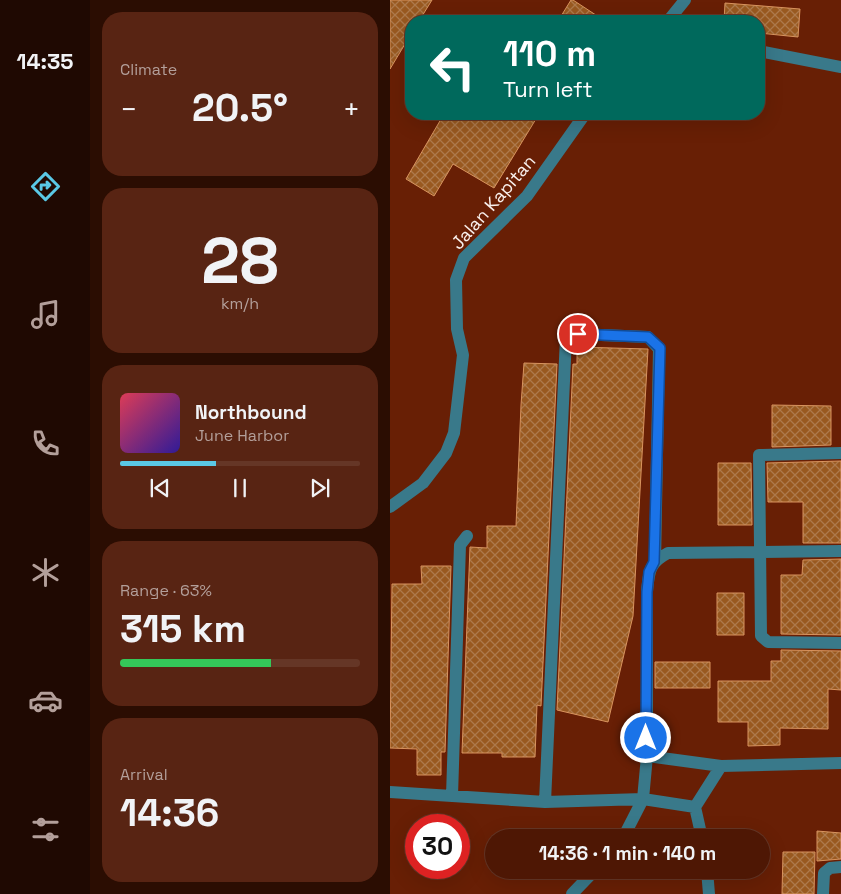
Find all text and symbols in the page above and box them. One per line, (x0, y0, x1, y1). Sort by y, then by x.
text: 110 m (503, 32, 596, 76)
icon: left (420, 35, 485, 100)
text: 14:35 (16, 47, 74, 75)
text: Climate (120, 59, 177, 80)
text: Turn left (503, 75, 593, 103)
text: 20.5° (192, 84, 288, 132)
text: − (120, 91, 137, 127)
text: + (343, 91, 360, 127)
street label: Jalan Kapitan (446, 150, 540, 254)
icon: directions (28, 169, 63, 204)
text: 28 (201, 219, 279, 302)
text: km/h (221, 293, 259, 314)
icon: music (28, 297, 63, 332)
pin (557, 313, 599, 355)
icon: arrive (564, 320, 592, 348)
text: Northbound (195, 400, 307, 425)
text: June Harbor (195, 425, 289, 446)
icon: phone (28, 426, 63, 461)
icon: previous (146, 474, 174, 502)
icon: pause (226, 474, 254, 502)
icon: next (306, 474, 334, 502)
icon: climate (28, 555, 63, 590)
text: Range · 63% (120, 580, 212, 601)
text: 315 km (120, 605, 246, 653)
icon: car (28, 683, 63, 718)
position arrow (619, 711, 671, 763)
text: Arrival (120, 764, 168, 785)
text: 14:36 (120, 789, 219, 837)
icon: filters (28, 812, 63, 847)
speed limit sign: 30 (405, 814, 470, 879)
text: 14:36 · 1 min · 140 m (539, 841, 716, 866)

